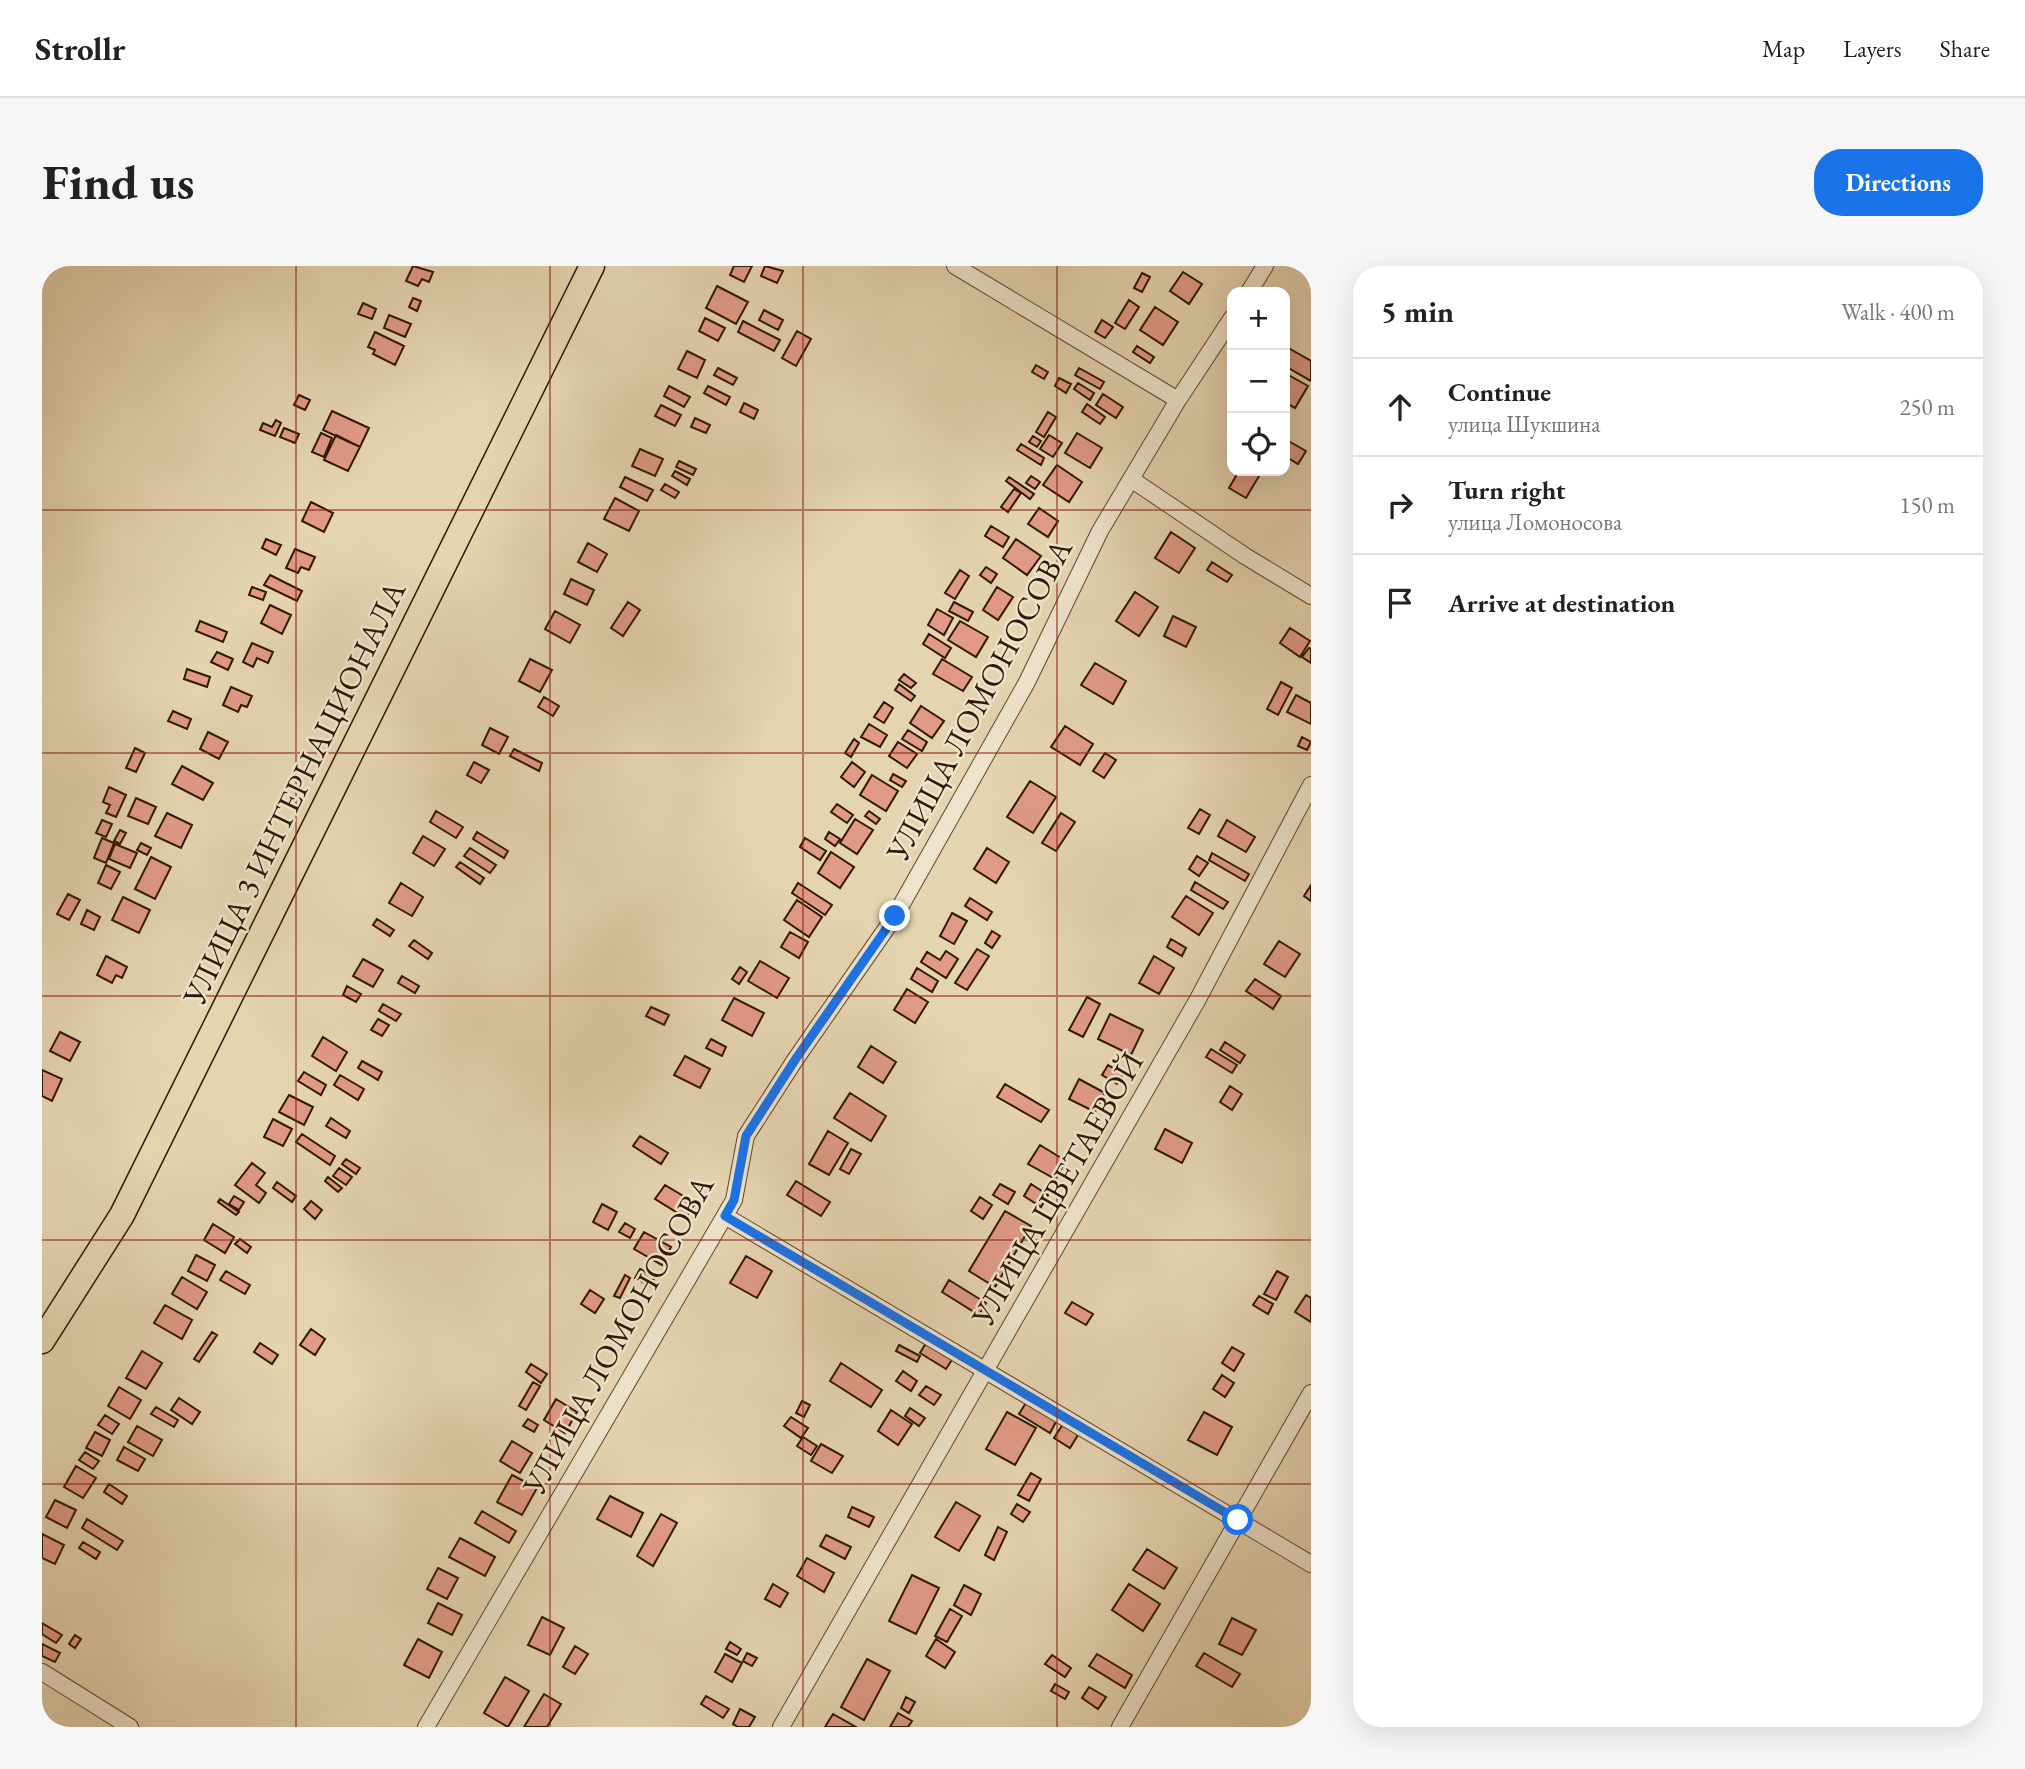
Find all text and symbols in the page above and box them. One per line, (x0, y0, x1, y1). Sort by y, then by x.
text: Strollr (35, 27, 126, 70)
text: Map (1762, 33, 1805, 64)
text: Layers (1843, 33, 1902, 64)
text: Share (1940, 33, 1990, 64)
button: Directions (1814, 149, 1983, 216)
text: Find us (42, 150, 194, 214)
map controls (1227, 287, 1290, 476)
button: + (1227, 287, 1290, 350)
text: 5 min (1381, 292, 1454, 331)
text: Walk · 400 m (1841, 297, 1955, 327)
button: − (1227, 350, 1290, 413)
text: Continue (1448, 375, 1551, 409)
icon: ahead (1381, 388, 1419, 426)
text: 250 m (1899, 392, 1955, 422)
text: улица Шукшина (1448, 409, 1600, 439)
button: locate (1227, 413, 1290, 476)
text: Turn right (1448, 473, 1566, 507)
icon: right (1381, 486, 1419, 524)
text: 150 m (1899, 490, 1955, 520)
text: улица Ломоносова (1448, 507, 1622, 537)
street label: УЛИЦА ЛОМОНОСОВА (876, 531, 1082, 869)
street label: УЛИЦА 3 ИНТЕРНАЦИОНАЛА (172, 573, 416, 1013)
icon: arrive (1381, 584, 1419, 622)
text: Arrive at destination (1448, 586, 1675, 620)
route end (879, 900, 910, 931)
street label: УЛИЦА ЦВЕТАЕВОЙ (961, 1044, 1153, 1334)
street label: УЛИЦА ЛОМОНОСОВА (512, 1167, 724, 1503)
route start (1222, 1504, 1253, 1535)

